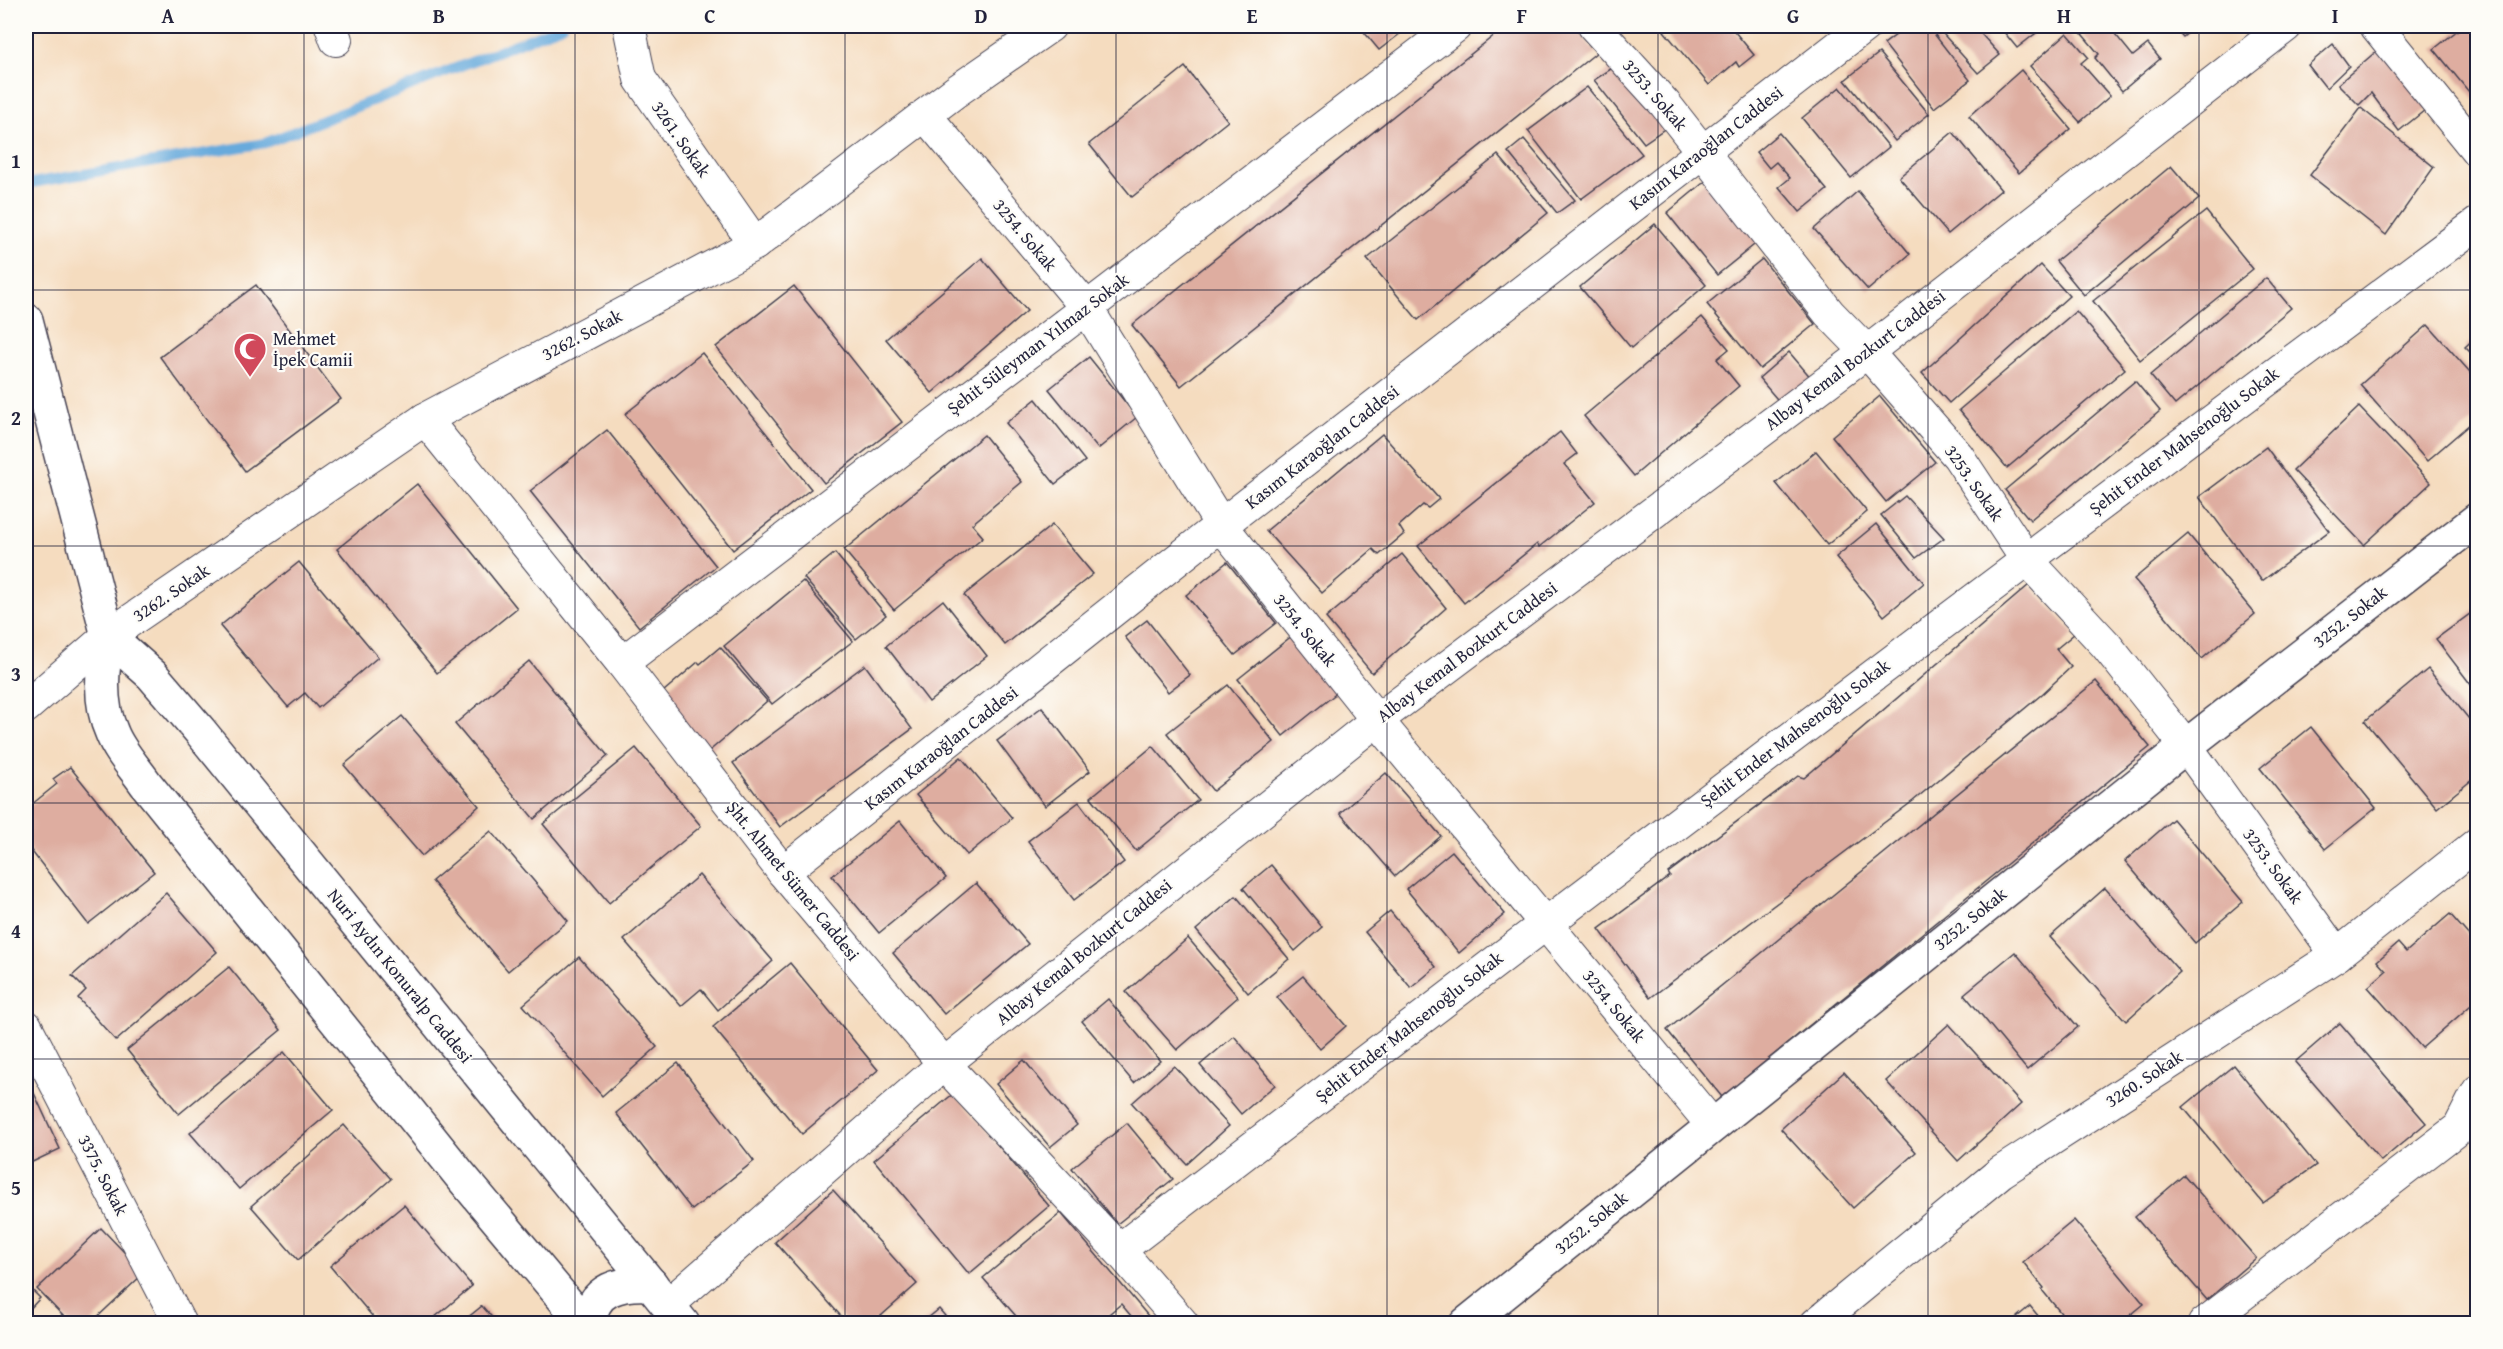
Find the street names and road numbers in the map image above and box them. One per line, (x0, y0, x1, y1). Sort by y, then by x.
street label: 3253. Sokak (1616, 53, 1695, 137)
street label: Kasım Karaoğlan Caddesi (1623, 79, 1788, 216)
street label: 3261. Sokak (645, 95, 718, 183)
street label: 3254. Sokak (987, 192, 1064, 278)
street label: Şehit Süleyman Yılmaz Sokak (941, 266, 1135, 421)
street label: Albay Kemal Bozkurt Caddesi (1759, 283, 1951, 437)
street label: 3262. Sokak (537, 302, 628, 367)
street label: Şehit Ender Mahsenoğlu Sokak (2083, 359, 2285, 521)
street label: Kasım Karaoğlan Caddesi (1239, 378, 1404, 515)
street label: 3253. Sokak (1938, 439, 2011, 527)
street label: 3262. Sokak (127, 556, 215, 628)
street label: Albay Kemal Bozkurt Caddesi (1371, 575, 1563, 729)
street label: 3252. Sokak (2307, 578, 2393, 654)
street label: 3254. Sokak (1267, 587, 1344, 673)
street label: Şehit Ender Mahsenoğlu Sokak (1694, 651, 1896, 813)
street label: Kasım Karaoğlan Caddesi (858, 679, 1023, 816)
street label: Şht. Ahmet Sümer Caddesi (720, 795, 867, 967)
street label: 3253. Sokak (2237, 822, 2311, 910)
street label: Albay Kemal Bozkurt Caddesi (990, 872, 1178, 1031)
street label: 3252. Sokak (1927, 880, 2013, 957)
street label: Nuri Aydın Konuralp Caddesi (321, 882, 479, 1069)
street label: Şehit Ender Mahsenoğlu Sokak (1309, 944, 1509, 1109)
street label: 3254. Sokak (1576, 963, 1653, 1049)
street label: 3260. Sokak (2100, 1043, 2189, 1114)
street label: 3375. Sokak (71, 1130, 136, 1221)
street label: 3252. Sokak (1548, 1184, 1634, 1261)

